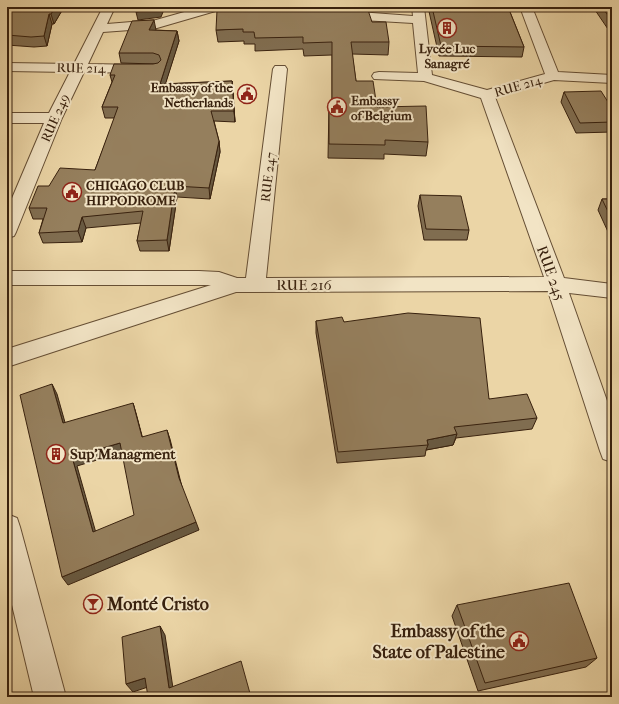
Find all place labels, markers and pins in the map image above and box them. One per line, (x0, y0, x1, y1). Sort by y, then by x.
building icon: Lycée Luc Sanagré (436, 17, 458, 39)
place label: Lycée Luc Sanagré (419, 41, 476, 72)
place label: Embassy of the Netherlands (150, 80, 234, 110)
public building icon: Embassy of the Netherlands (236, 83, 258, 105)
place label: Embassy of Belgium (351, 93, 412, 124)
public building icon: Embassy of Belgium (326, 96, 348, 118)
place label: CHIGAGO CLUB HIPPODROME (86, 178, 185, 208)
public building icon: CHIGAGO CLUB HIPPODROME (61, 181, 83, 203)
building icon: Sup'Managment (45, 443, 67, 465)
place label: Sup'Managment (70, 445, 176, 463)
bar icon: Monté Cristo (82, 593, 104, 615)
place label: Monté Cristo (106, 594, 209, 615)
place label: Embassy of the State of Palestine (373, 621, 505, 663)
public building icon: Embassy of the State of Palestine (508, 630, 530, 652)

